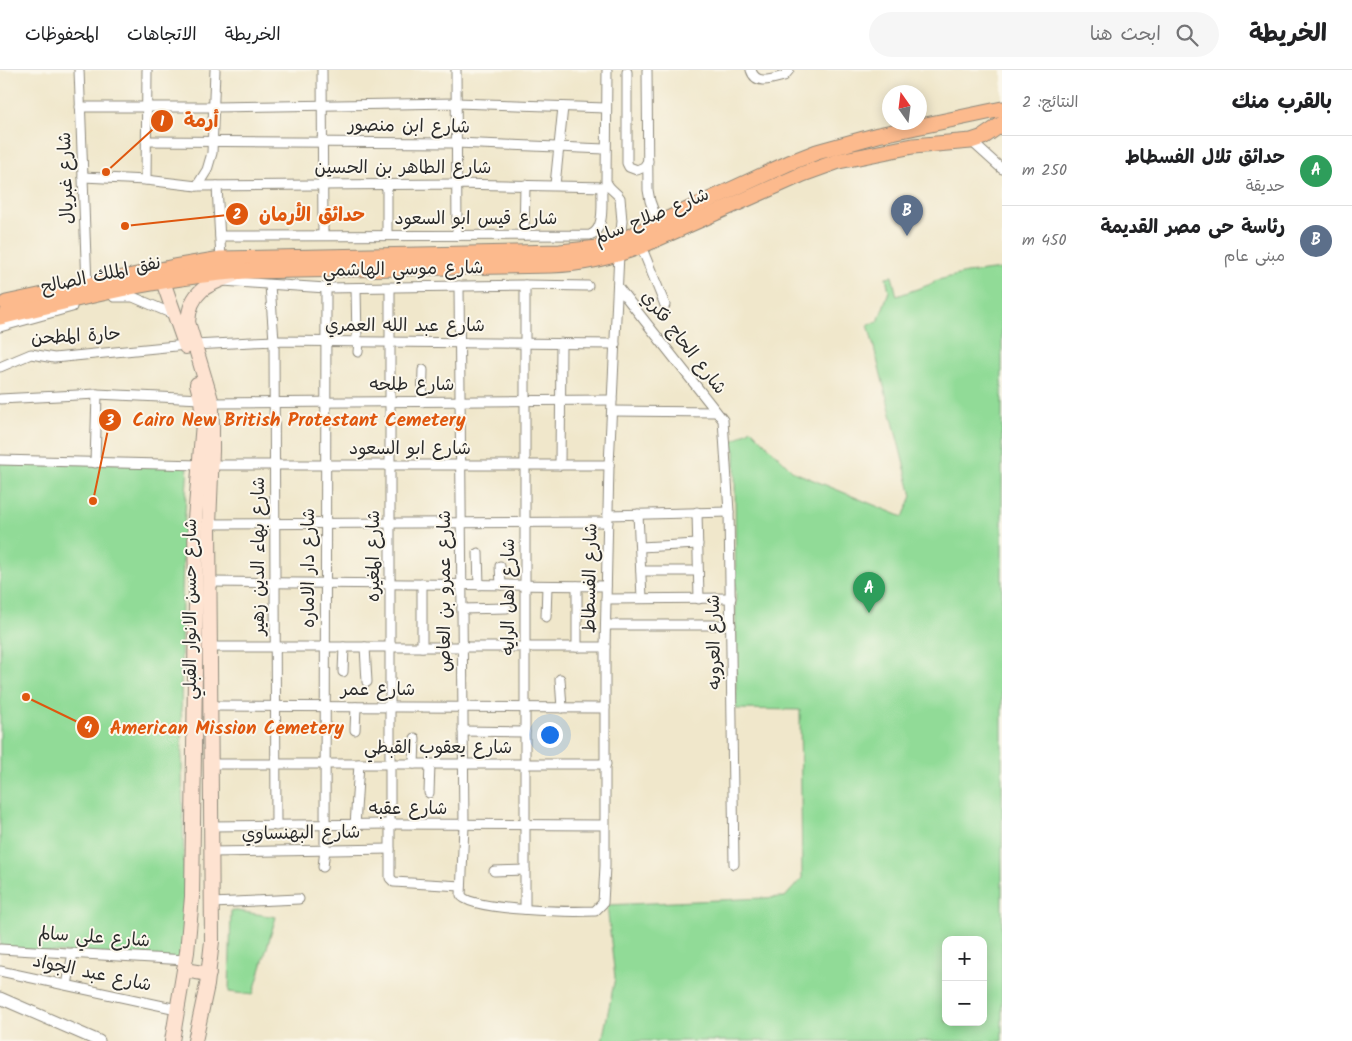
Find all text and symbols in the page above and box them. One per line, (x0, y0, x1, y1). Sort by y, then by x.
search box (869, 12, 1219, 57)
text: الخريطة (1249, 15, 1327, 54)
text: ابحث هنا (1090, 20, 1161, 50)
text: المحفوظات (25, 21, 99, 50)
text: الاتجاهات (127, 21, 197, 50)
text: الخريطة (225, 21, 281, 50)
icon: search (1173, 21, 1201, 49)
north arrow (882, 85, 927, 130)
text: بالقرب منك (1232, 86, 1332, 119)
text: النتائج: 2 (1022, 90, 1079, 115)
callout: أرمة (149, 104, 229, 138)
text: أرمة (184, 107, 219, 137)
text: 1 (160, 110, 165, 134)
street label: شارع ابن منصور (346, 111, 470, 143)
street label: شارع غبريال (51, 131, 83, 225)
text: حدائق تلال الفسطاط (1125, 143, 1285, 173)
street label: شارع الطاهر بن الحسين (315, 154, 491, 183)
text: 250 m (1022, 158, 1067, 183)
text: A (1311, 158, 1321, 183)
text: حديقة (1246, 174, 1285, 199)
street label: شارع صلاح سالم (590, 181, 714, 253)
pin: B (891, 195, 923, 236)
callout: حدائق الأرمان (224, 197, 375, 231)
text: حدائق الأرمان (259, 201, 365, 231)
text: 2 (233, 203, 242, 227)
street label: شارع قيس ابو السعود (395, 205, 557, 234)
text: رئاسة حى مصر القديمة (1101, 213, 1285, 243)
text: 450 m (1022, 228, 1067, 253)
text: B (1311, 228, 1321, 253)
text: مبنى عام (1224, 244, 1285, 269)
street label: نفق الملك الصالح (38, 249, 164, 303)
street label: شارع موسي الهاشمي (322, 254, 484, 286)
street label: شارع الحاج فكري (633, 285, 733, 401)
street label: شارع عبد الله العمري (325, 312, 485, 341)
street label: حارة المطحن (30, 320, 122, 354)
street label: شارع طلحه (370, 371, 454, 400)
callout: Cairo New British Protestant Cemetery (98, 403, 476, 437)
text: Cairo New British Protestant Cemetery (132, 406, 466, 436)
text: 3 (105, 409, 114, 433)
street label: شارع ابو السعود (349, 435, 471, 464)
street label: شارع بهاء الدين زهير (245, 477, 274, 637)
street label: شارع دار الاماره (295, 508, 324, 628)
street label: شارع المغيره (360, 510, 389, 602)
street label: شارع عمرو بن العاص (431, 510, 460, 672)
street label: شارع حسن الانوار القبلي (177, 518, 206, 700)
street label: شارع الفسطاط (576, 523, 606, 633)
street label: شارع اهل الرايه (495, 538, 524, 656)
pin: A (853, 572, 885, 613)
street label: شارع العروبه (700, 594, 730, 690)
street label: شارع عمر (339, 676, 415, 705)
callout: American Mission Cemetery (75, 710, 355, 744)
text: American Mission Cemetery (110, 714, 344, 744)
text: 4 (84, 716, 92, 740)
your location (537, 722, 563, 748)
street label: شارع يعقوب القبطي (364, 734, 512, 763)
street label: شارع عقبه (369, 795, 447, 824)
street label: شارع البهنساوي (241, 818, 361, 850)
street label: شارع علي سالم (37, 920, 151, 956)
map controls (942, 936, 987, 1026)
button: + (942, 936, 987, 981)
street label: شارع عبد الجواد (30, 947, 154, 1001)
button: − (942, 981, 987, 1026)

